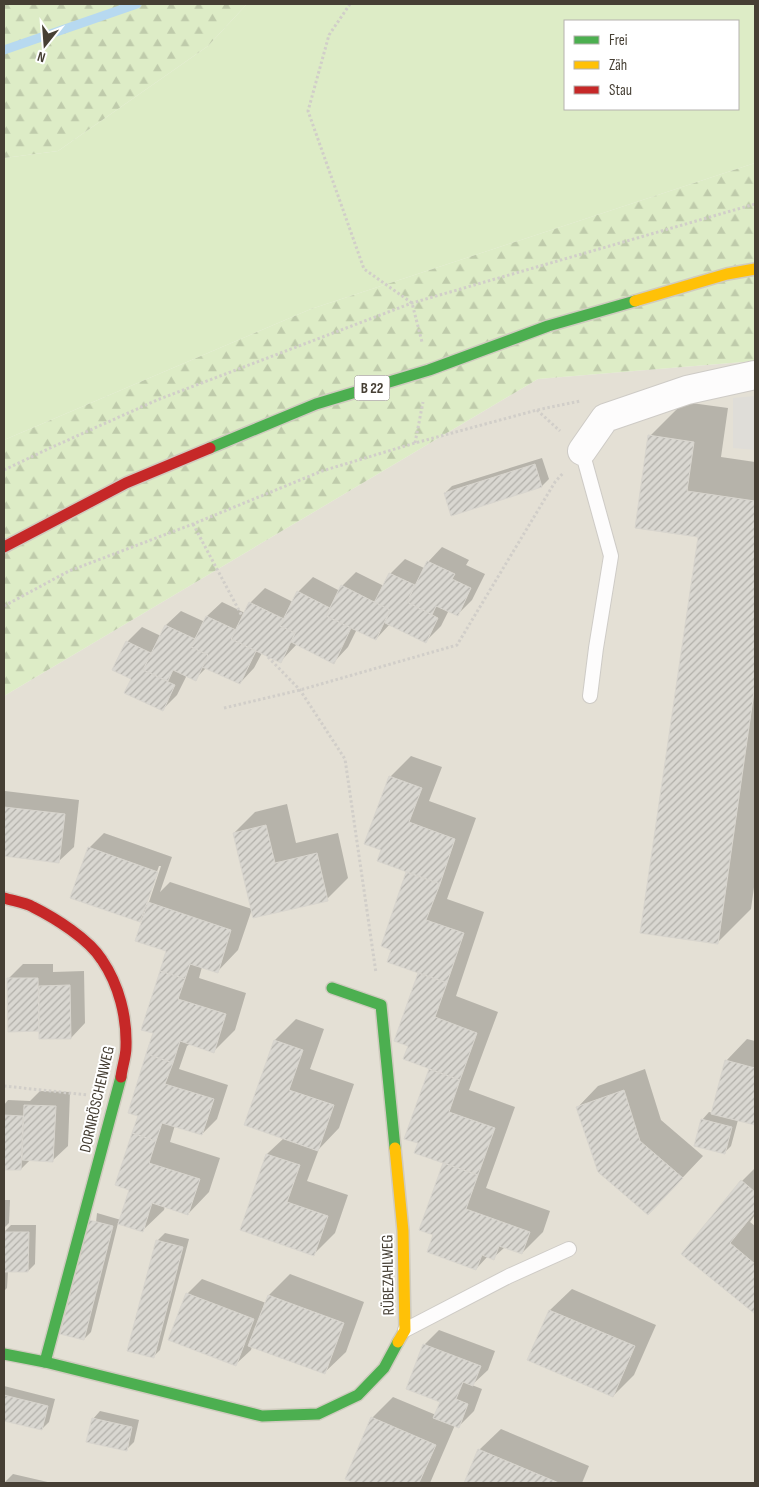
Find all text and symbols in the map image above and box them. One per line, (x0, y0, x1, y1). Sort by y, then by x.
north arrow (20, 20, 70, 70)
legend (564, 20, 739, 110)
text: Frei (609, 31, 628, 50)
text: N (35, 48, 47, 66)
text: Zäh (609, 56, 627, 75)
text: Stau (609, 81, 632, 100)
road number: B 22 (354, 376, 390, 400)
street label: DORNRÖSCHENWEG (76, 1044, 119, 1154)
street label: RÜBEZAHLWEG (378, 1234, 399, 1315)

